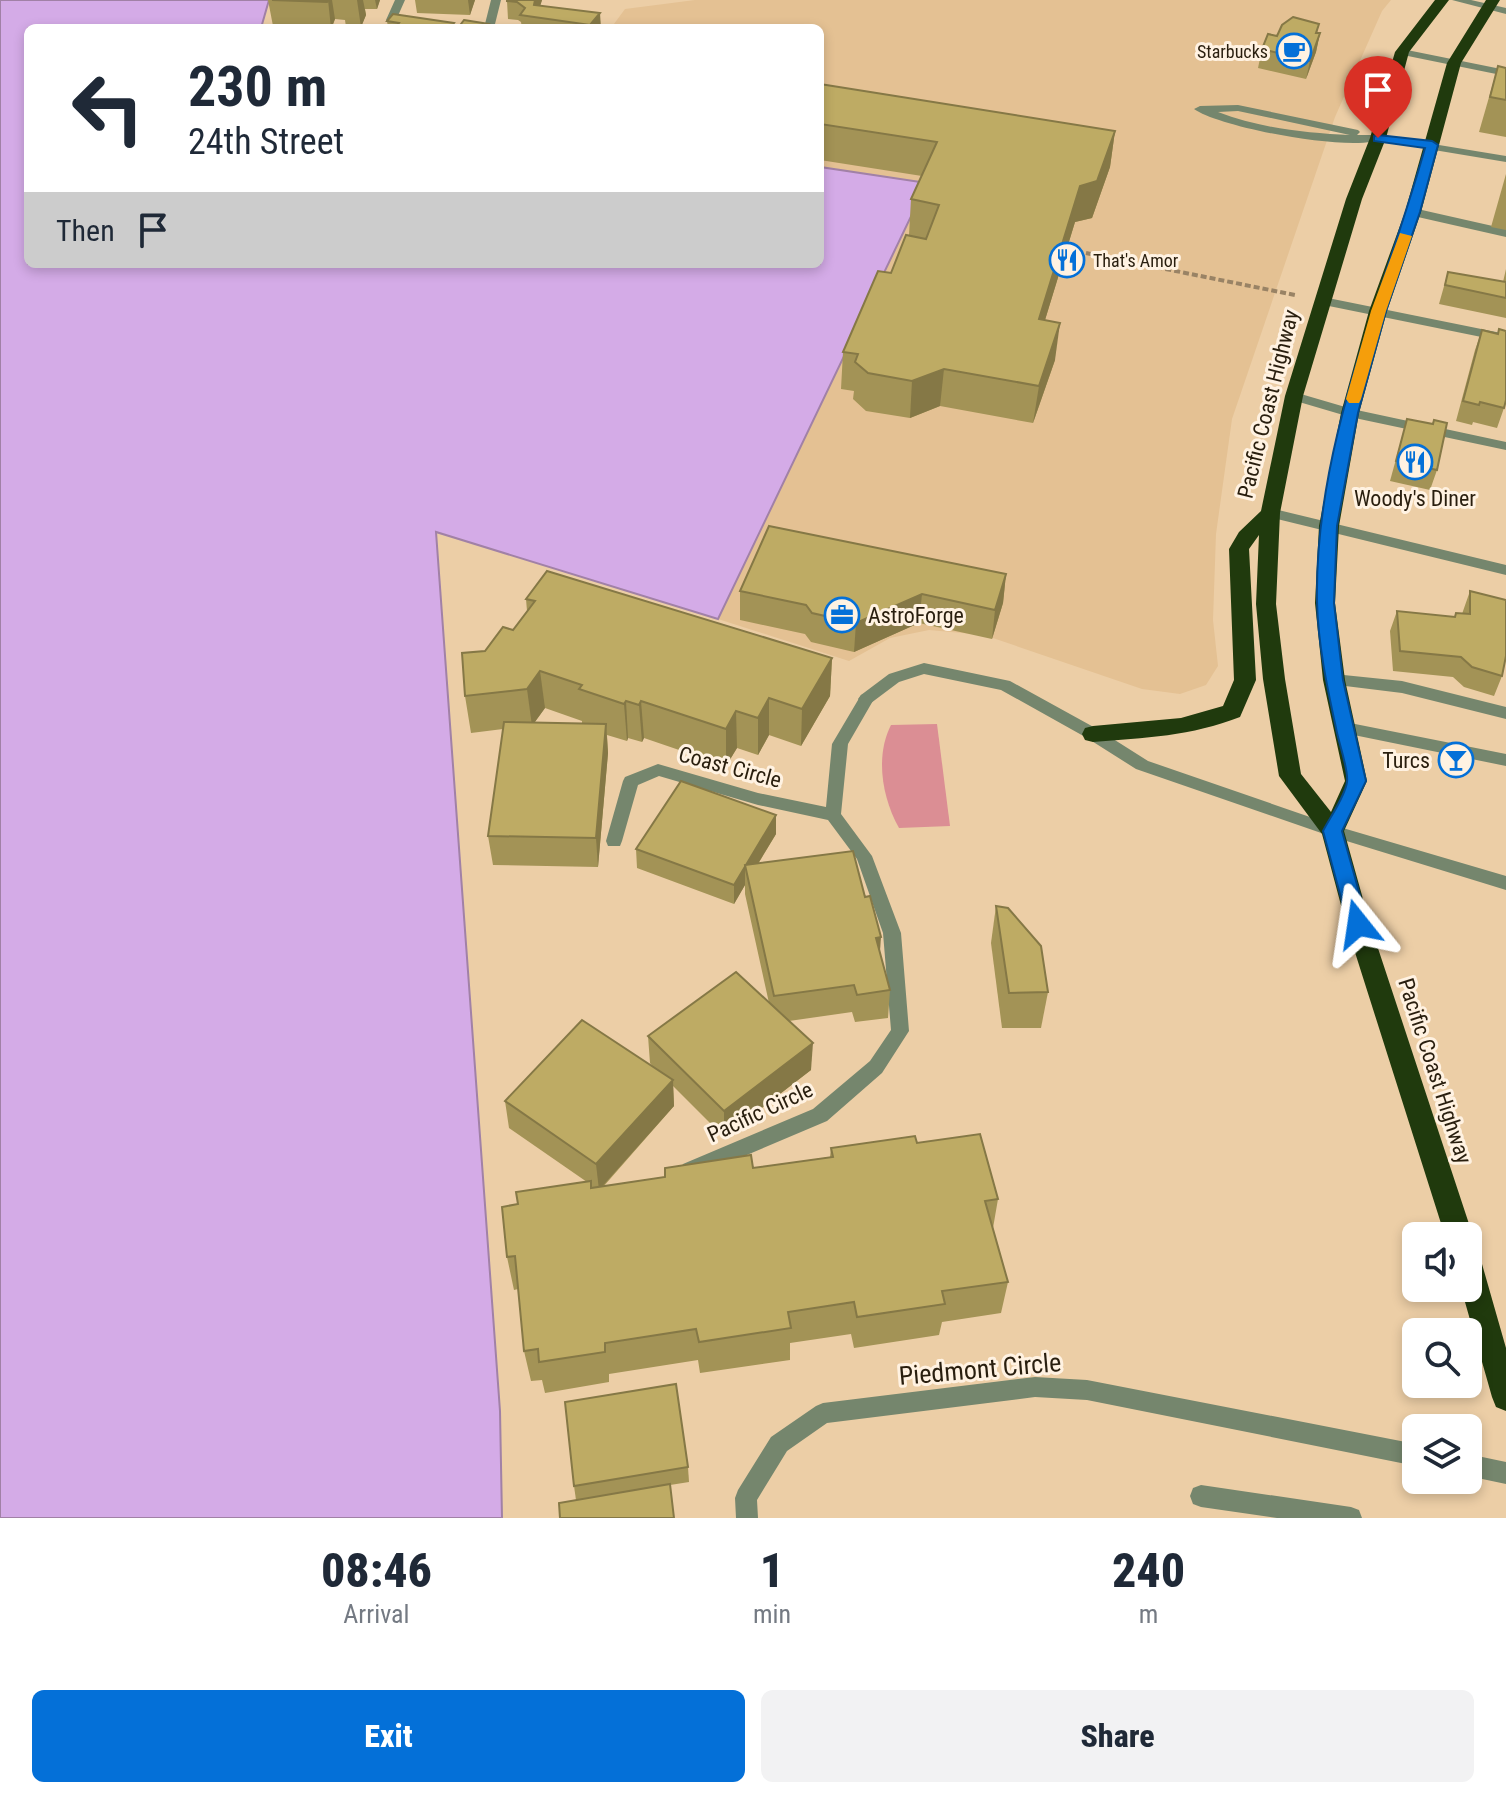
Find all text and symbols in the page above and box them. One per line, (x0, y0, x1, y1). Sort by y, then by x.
cafe icon: Starbucks (1275, 32, 1313, 70)
place label: Starbucks (1197, 41, 1268, 62)
text: 230 m (188, 54, 327, 120)
icon: left (56, 56, 160, 160)
pin (1344, 56, 1412, 138)
icon: arrive (1356, 68, 1400, 112)
text: 24th Street (188, 121, 344, 163)
icon: arrive (131, 208, 175, 252)
text: Then (56, 213, 115, 248)
restaurant icon: That's Amor (1048, 241, 1086, 279)
place label: That's Amor (1093, 250, 1179, 271)
street label: Pacific Coast Highway (1232, 307, 1304, 501)
restaurant icon: Woody's Diner (1396, 443, 1434, 481)
place label: Woody's Diner (1354, 486, 1476, 511)
office icon: AstroForge (823, 596, 861, 634)
place label: AstroForge (868, 603, 964, 628)
street label: Coast Circle (676, 741, 784, 793)
bar icon: Turcs (1437, 741, 1475, 779)
place label: Turcs (1382, 748, 1430, 773)
position arrow (1316, 882, 1400, 966)
street label: Pacific Coast Highway (1393, 975, 1477, 1167)
street label: Pacific Circle (703, 1077, 817, 1147)
map controls (1402, 1222, 1482, 1494)
button: sound (1402, 1222, 1482, 1302)
button: search (1402, 1318, 1482, 1398)
street label: Piedmont Circle (898, 1347, 1062, 1391)
button: layers (1402, 1414, 1482, 1494)
text: 08:46 (321, 1542, 432, 1599)
text: 1 (760, 1542, 784, 1599)
text: 240 (1112, 1542, 1185, 1599)
text: Arrival (343, 1599, 410, 1629)
text: min (753, 1599, 791, 1629)
text: m (1139, 1599, 1158, 1629)
button: Exit (32, 1690, 745, 1782)
button: Share (761, 1690, 1474, 1782)

